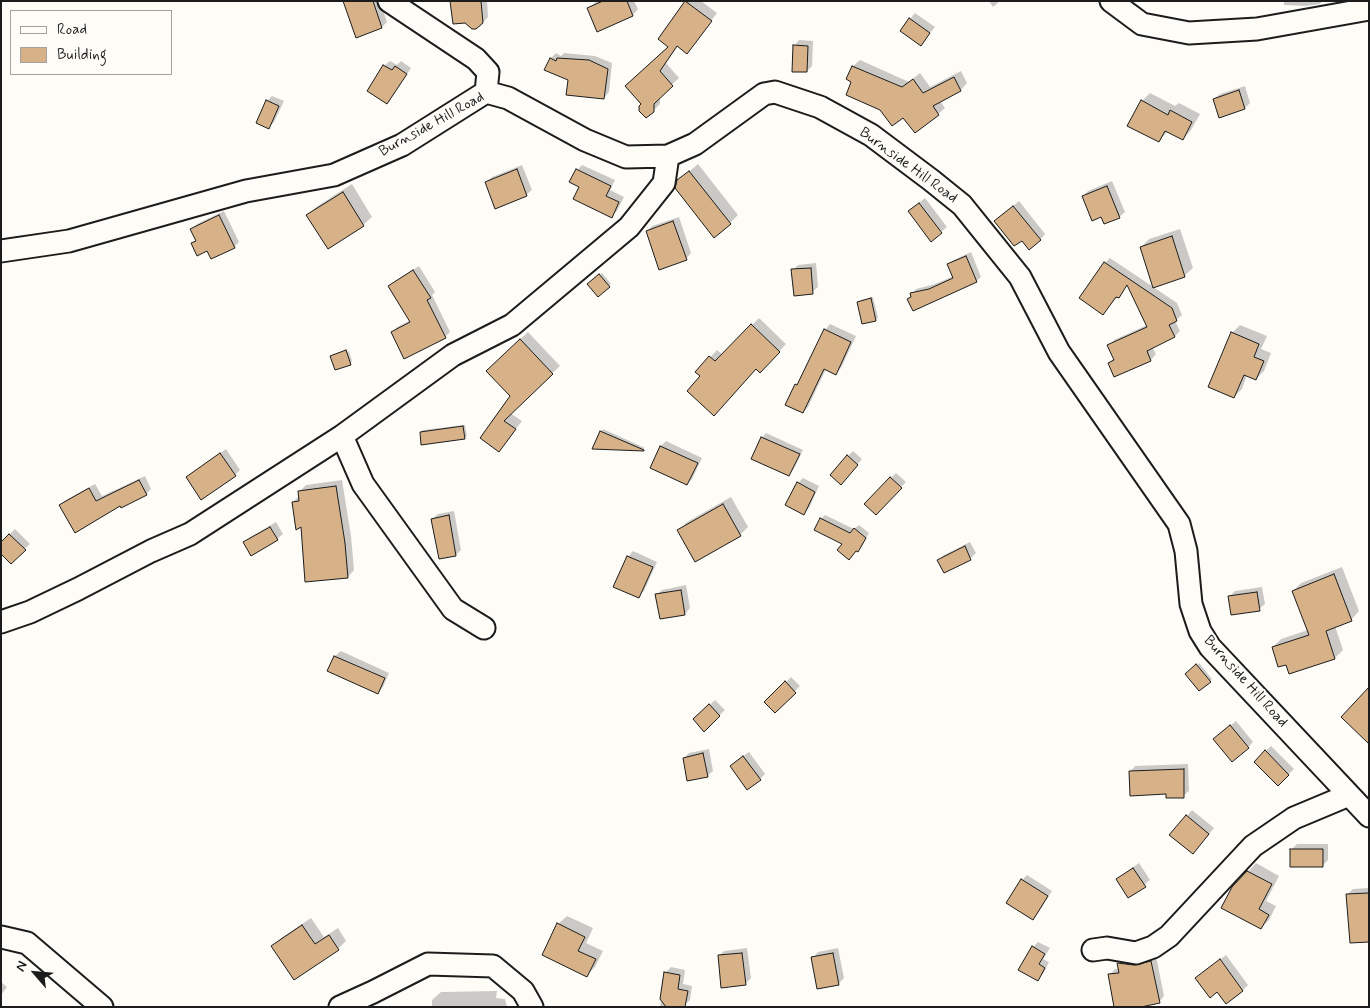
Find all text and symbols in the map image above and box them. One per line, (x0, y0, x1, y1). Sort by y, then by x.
legend (10, 10, 172, 75)
text: Road (57, 20, 87, 40)
text: Building (57, 45, 107, 65)
street label: Burnside Hill Road (376, 89, 488, 161)
street label: Burnside Hill Road (855, 124, 961, 208)
street label: Burnside Hill Road (1199, 632, 1291, 732)
north arrow (10, 948, 60, 998)
text: N (11, 958, 32, 974)

